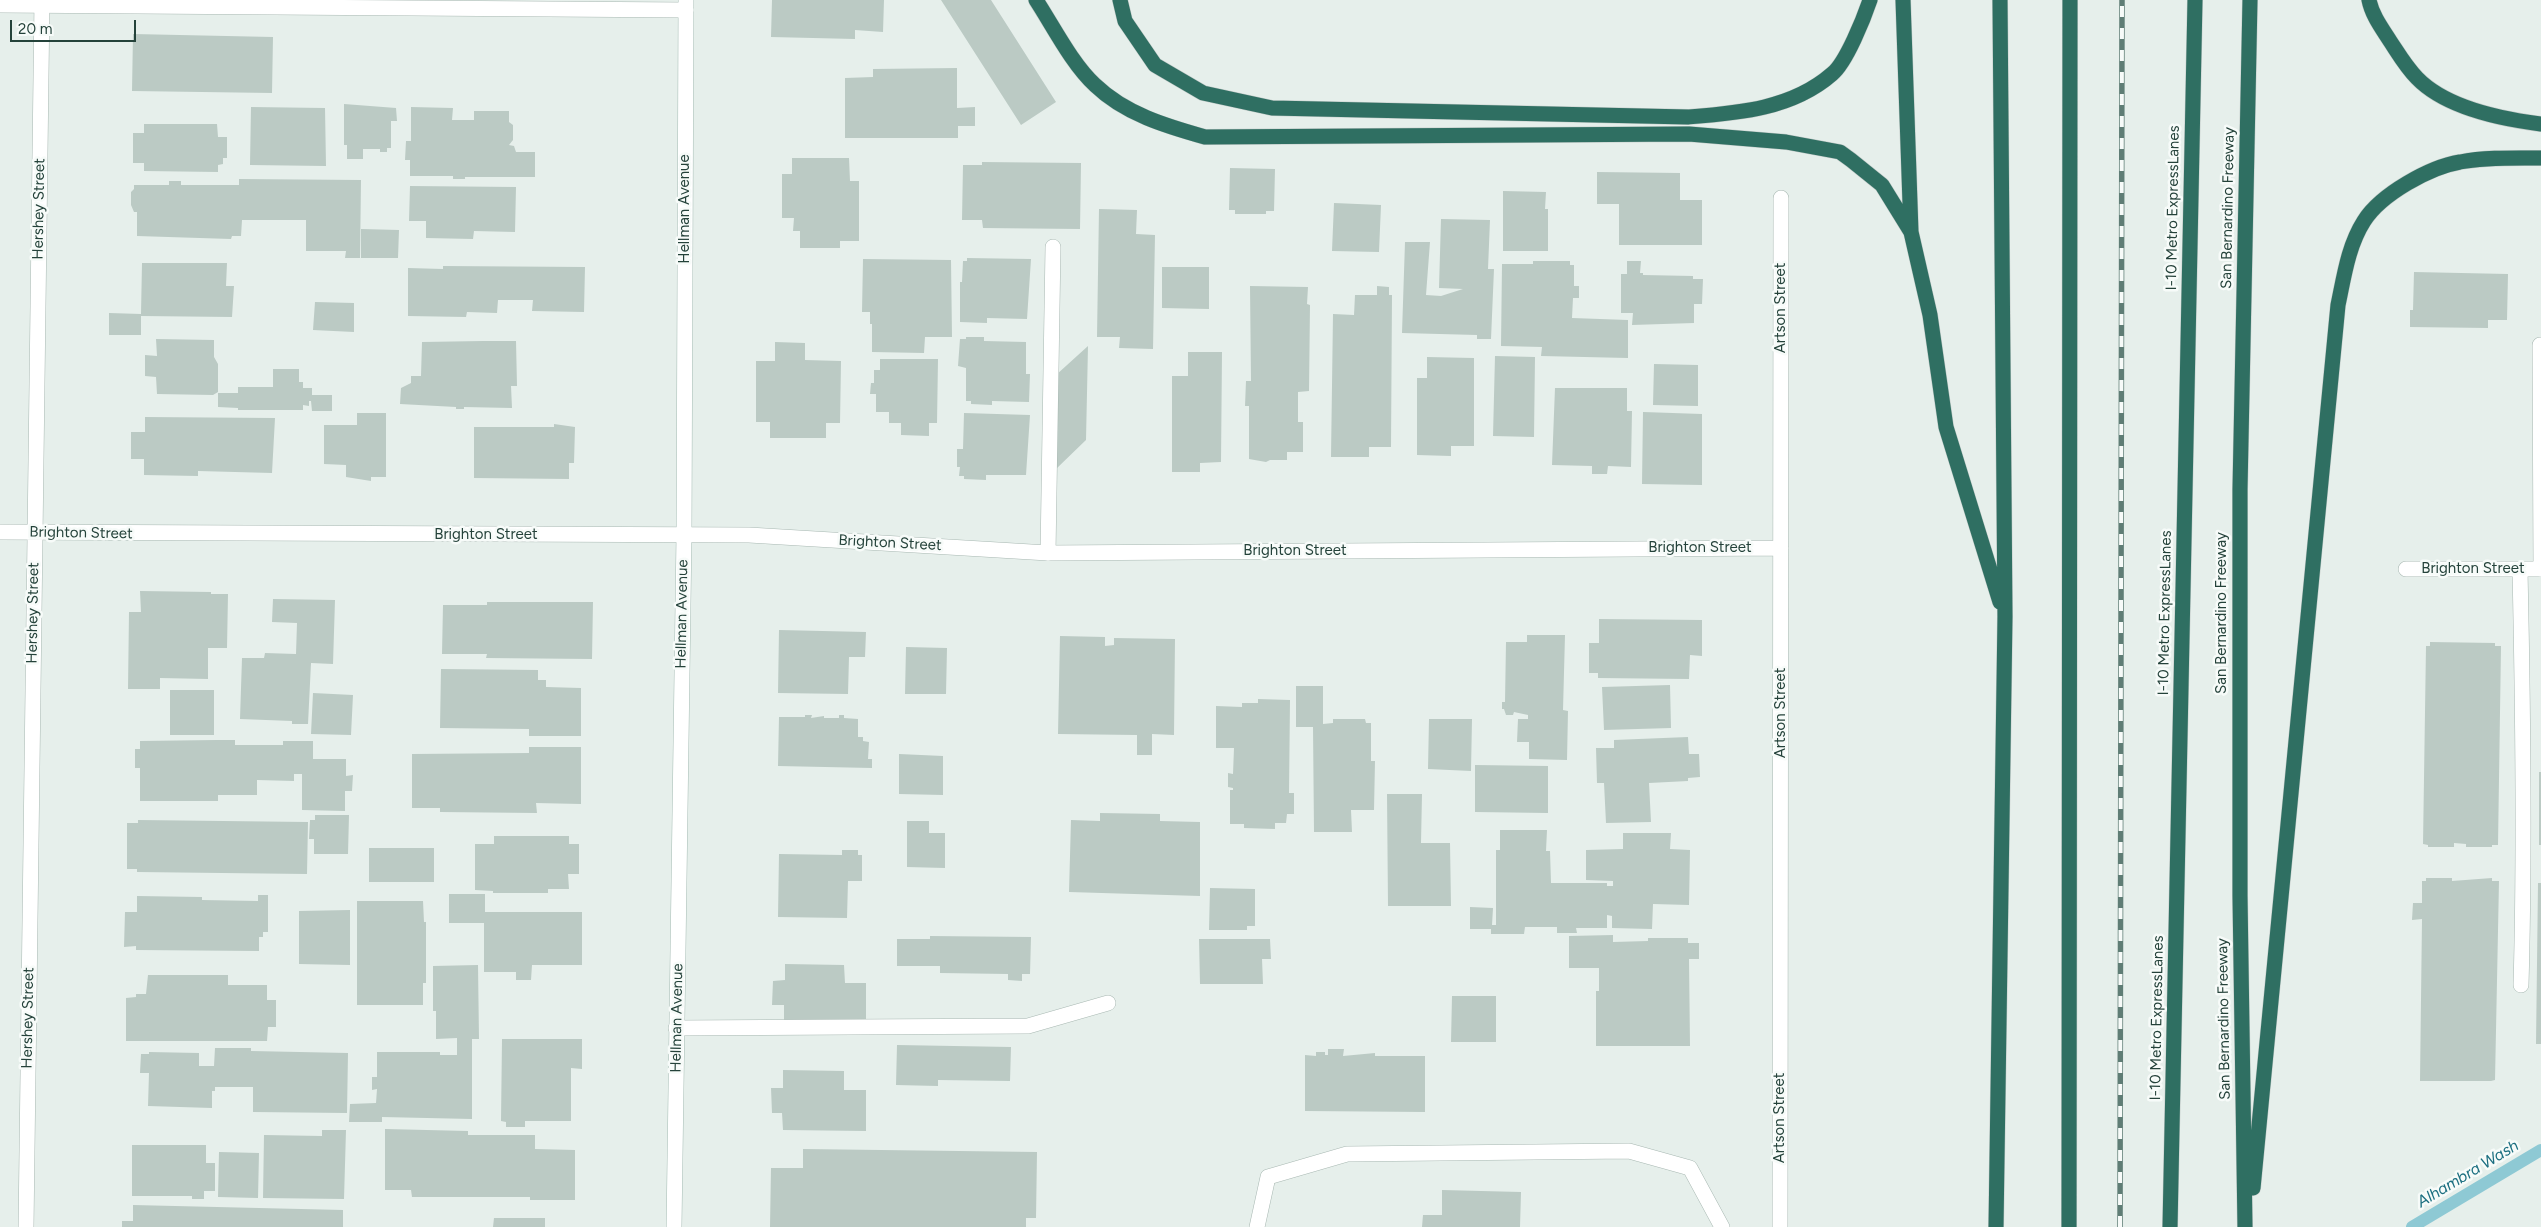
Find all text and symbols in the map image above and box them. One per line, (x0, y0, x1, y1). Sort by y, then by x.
scale bar (12, 10, 139, 42)
text: 20 m (18, 20, 52, 38)
street label: I-10 Metro ExpressLanes (2163, 125, 2183, 291)
street label: San Bernardino Freeway (2218, 127, 2238, 289)
street label: Hellman Avenue (676, 154, 694, 264)
street label: Hershey Street (29, 158, 49, 260)
street label: Artson Street (1772, 263, 1790, 353)
street label: Brighton Street (29, 523, 133, 543)
street label: Brighton Street (434, 526, 538, 544)
street label: I-10 Metro ExpressLanes (2155, 530, 2175, 696)
street label: Brighton Street (838, 531, 942, 555)
street label: San Bernardino Freeway (2213, 532, 2231, 694)
street label: Brighton Street (1648, 539, 1752, 557)
street label: Brighton Street (1243, 542, 1347, 560)
street label: Hellman Avenue (672, 559, 692, 669)
street label: Brighton Street (2421, 560, 2525, 578)
street label: Hershey Street (23, 562, 43, 664)
street label: Artson Street (1772, 668, 1790, 758)
street label: I-10 Metro ExpressLanes (2147, 935, 2167, 1101)
street label: San Bernardino Freeway (2214, 938, 2234, 1100)
street label: Hellman Avenue (667, 963, 687, 1073)
street label: Hershey Street (18, 967, 38, 1069)
street label: Artson Street (1771, 1073, 1789, 1163)
water label: Alhambra Wash (2414, 1136, 2522, 1212)

